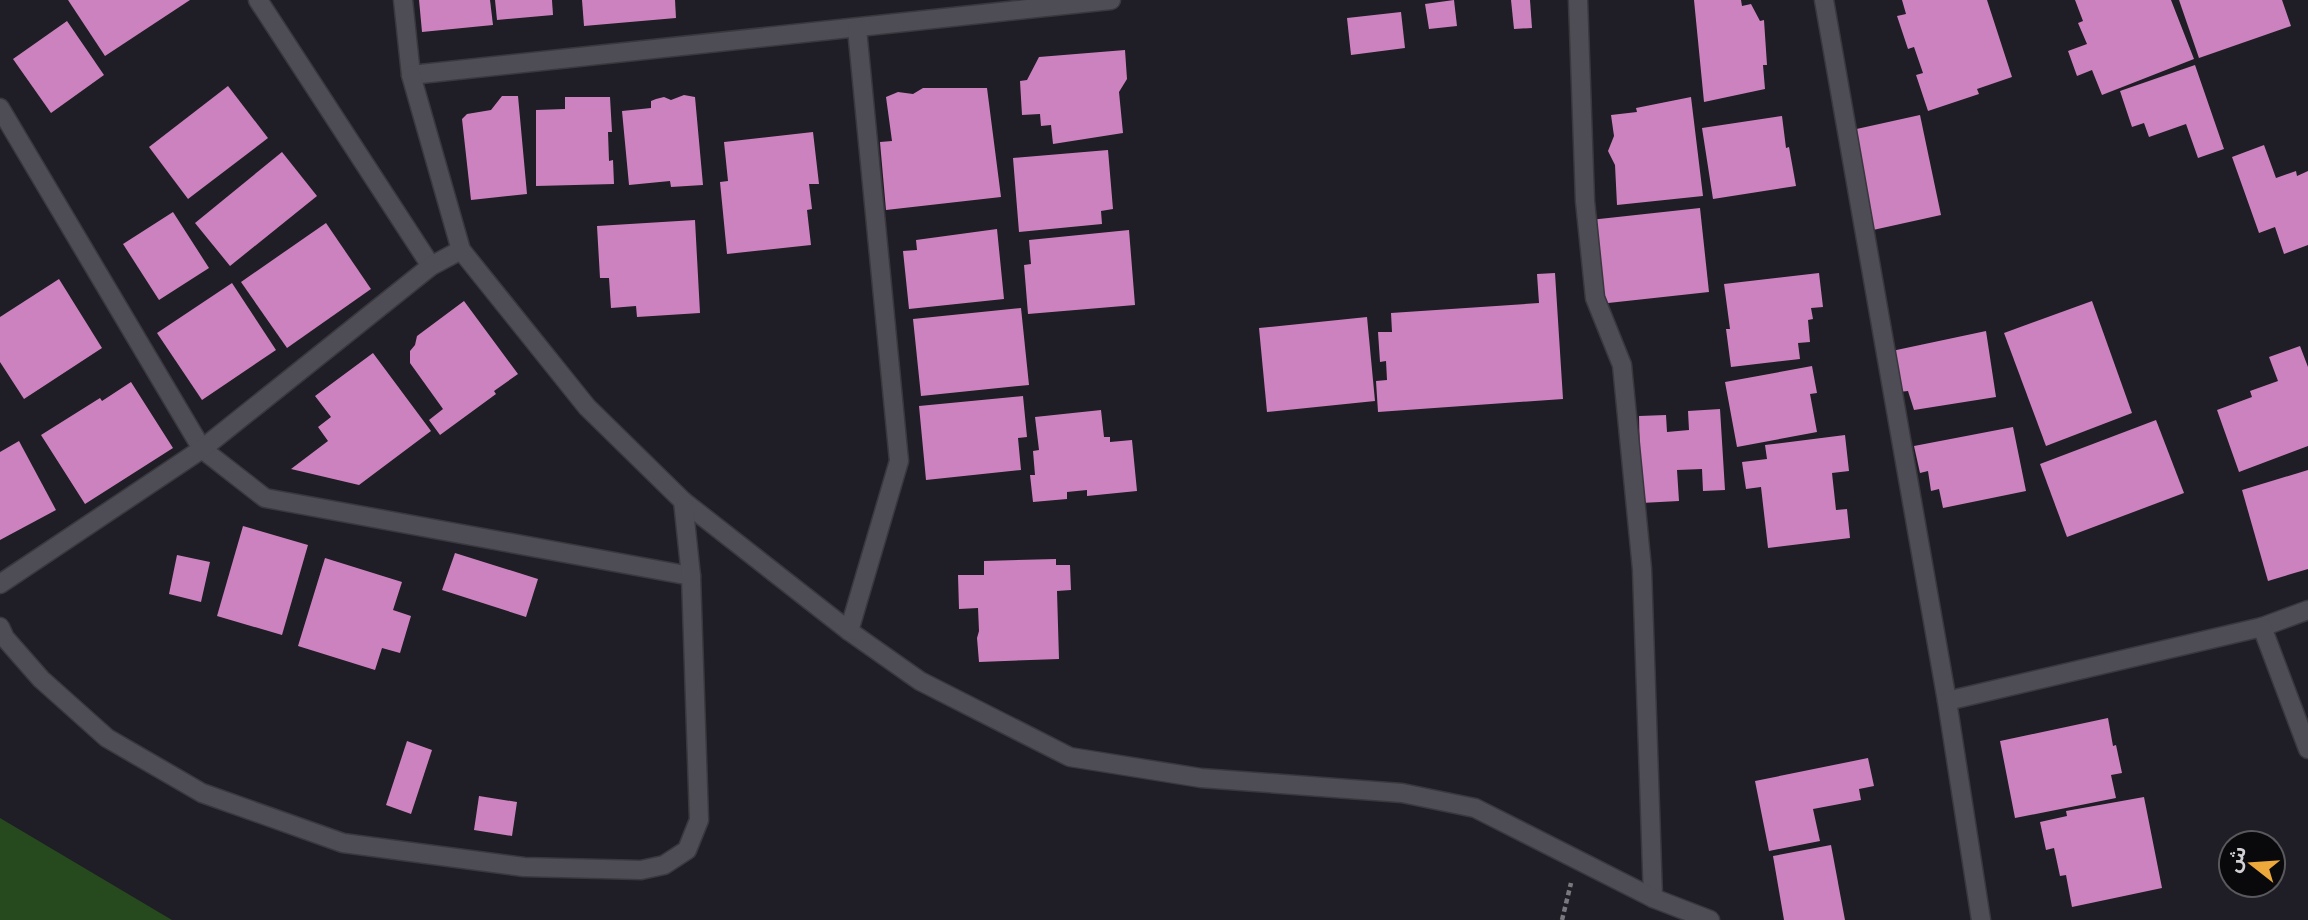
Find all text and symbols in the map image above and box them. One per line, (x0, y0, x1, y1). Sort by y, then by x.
north arrow (2217, 829, 2287, 899)
text: ش (2221, 843, 2252, 875)

